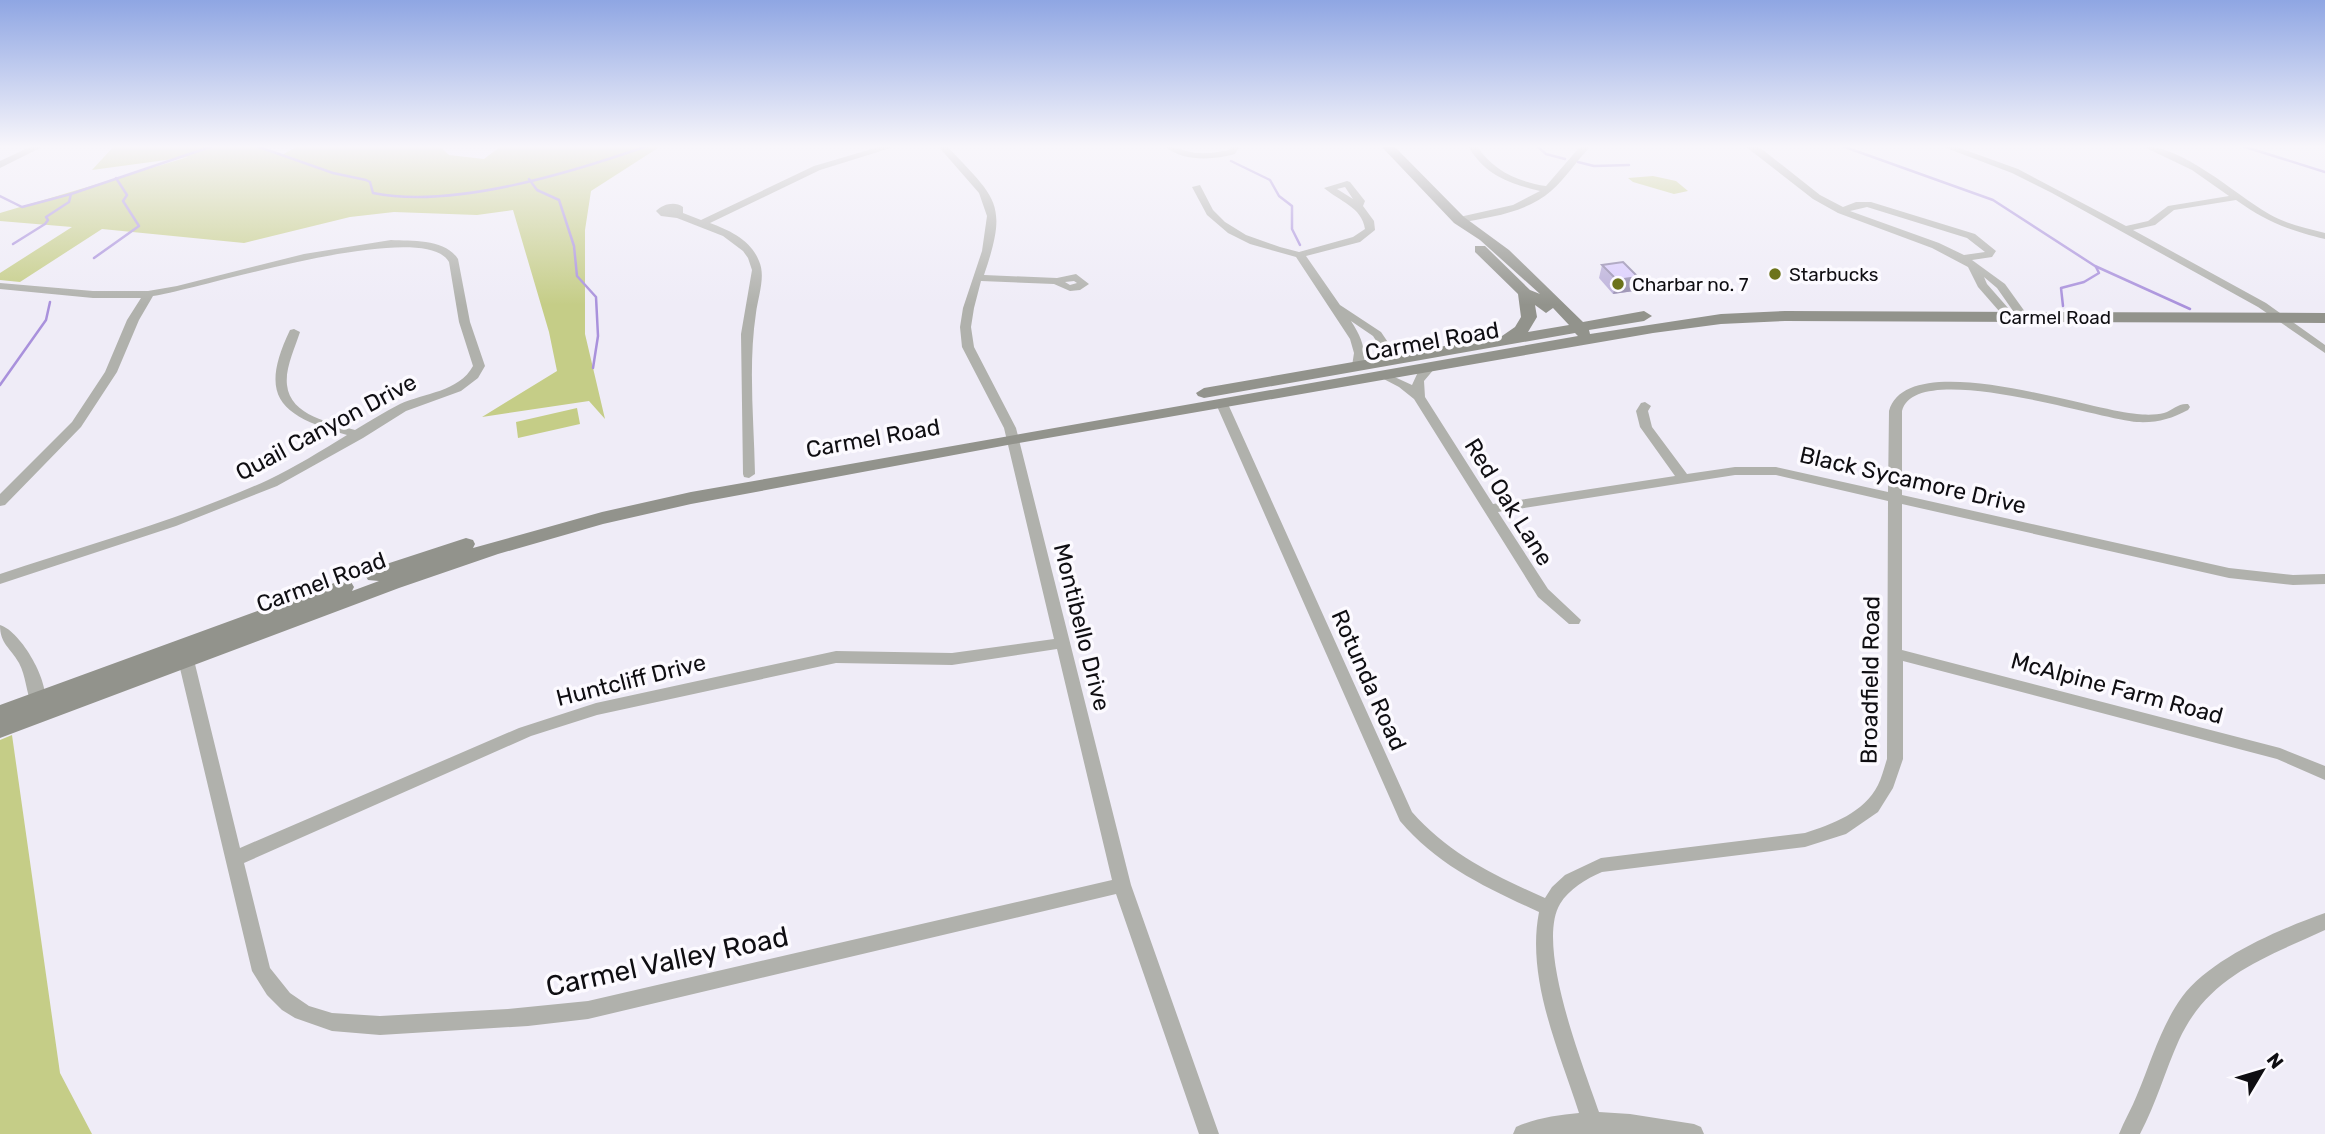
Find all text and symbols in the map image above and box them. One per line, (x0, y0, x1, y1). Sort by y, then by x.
place label: Starbucks (1789, 263, 1879, 286)
marker: Starbucks (1767, 266, 1783, 282)
place label: Charbar no. 7 (1632, 273, 1749, 296)
marker: Charbar no. 7 (1610, 276, 1626, 292)
street label: Carmel Road (1999, 306, 2111, 329)
street label: Carmel Road (1363, 315, 1501, 367)
street label: Quail Canyon Drive (231, 367, 421, 487)
street label: Carmel Road (804, 412, 942, 464)
street label: Red Oak Lane (1459, 433, 1559, 571)
street label: Black Sycamore Drive (1797, 440, 2029, 520)
street label: Montibello Drive (1048, 540, 1116, 714)
street label: Carmel Road (252, 546, 390, 618)
street label: Broadfield Road (1855, 596, 1885, 764)
street label: Rotunda Road (1325, 605, 1413, 755)
street label: McAlpine Farm Road (2008, 646, 2226, 730)
street label: Huntcliff Drive (553, 648, 709, 712)
street label: Carmel Valley Road (543, 920, 791, 1003)
north arrow (2227, 1036, 2297, 1106)
text: N (2262, 1048, 2288, 1073)

